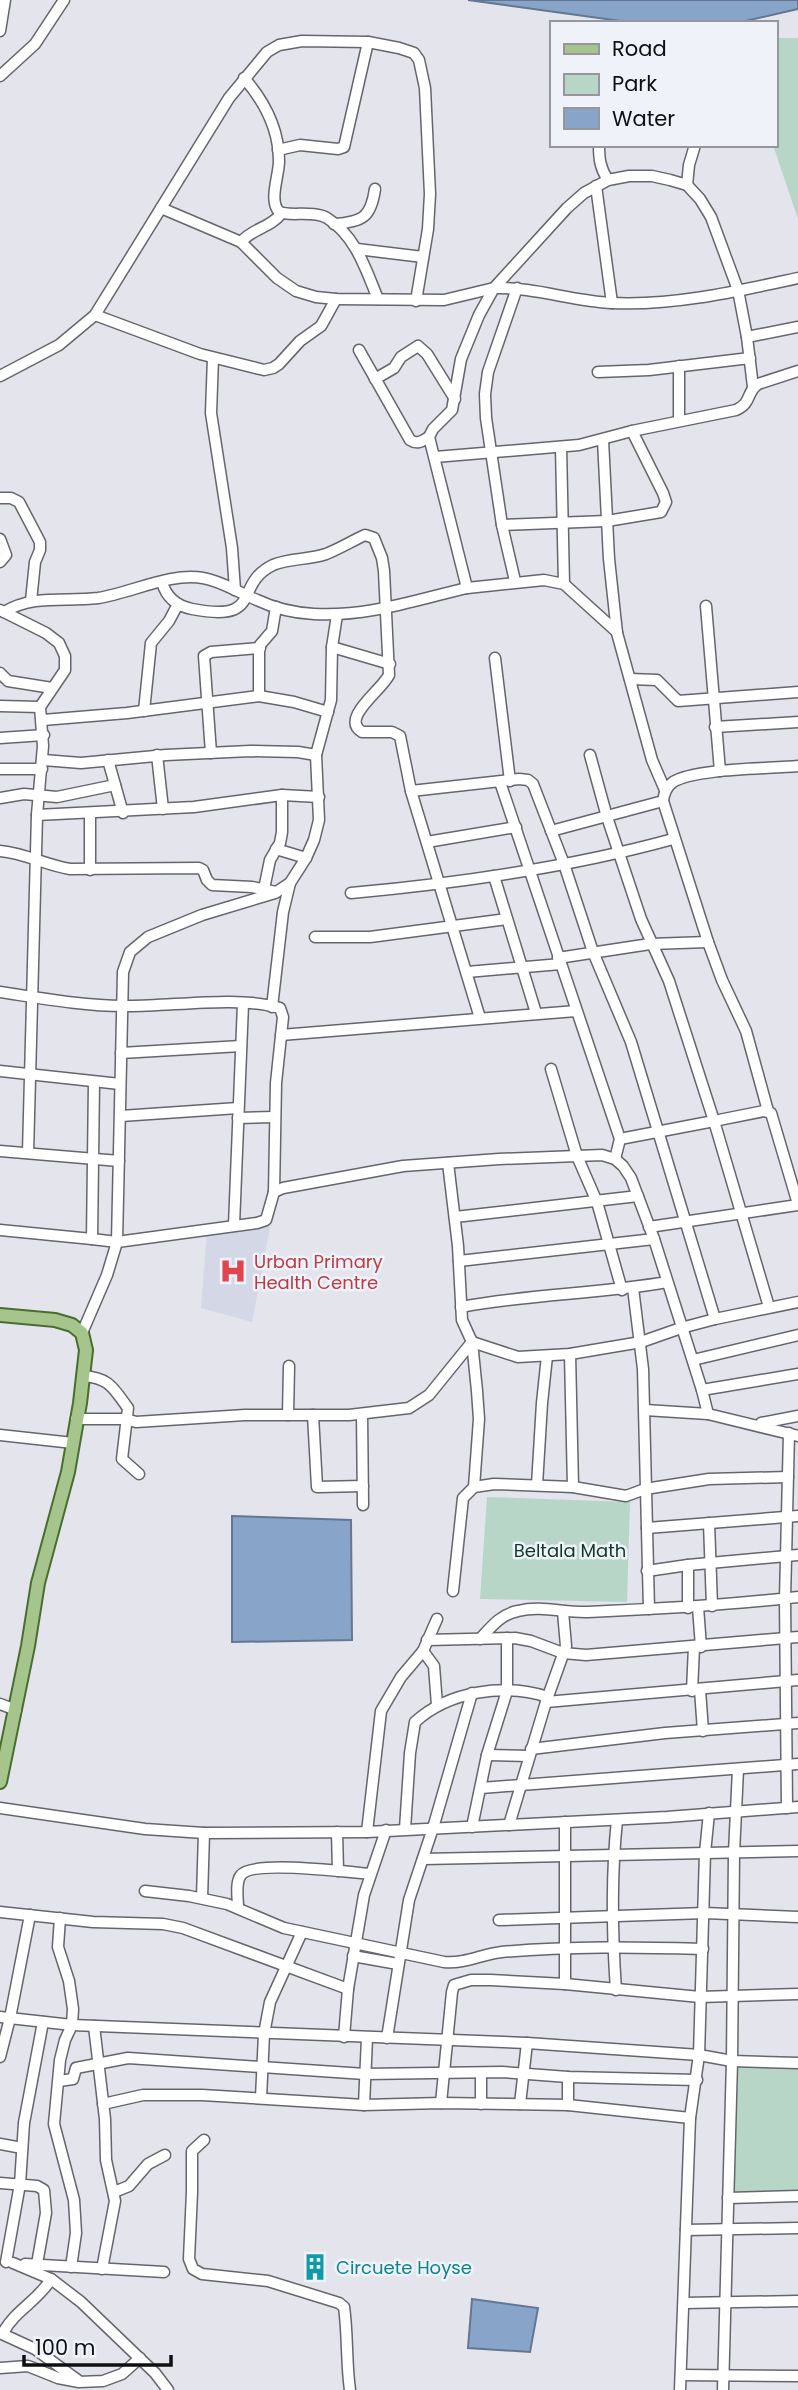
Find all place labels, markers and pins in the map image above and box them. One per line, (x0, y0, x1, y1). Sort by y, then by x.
place label: Urban Primary Health Centre (254, 1249, 383, 1295)
hospital icon: Urban Primary Health Centre (218, 1256, 248, 1286)
building icon: Circuete Hoyse (300, 2252, 330, 2282)
place label: Circuete Hoyse (336, 2255, 472, 2280)

